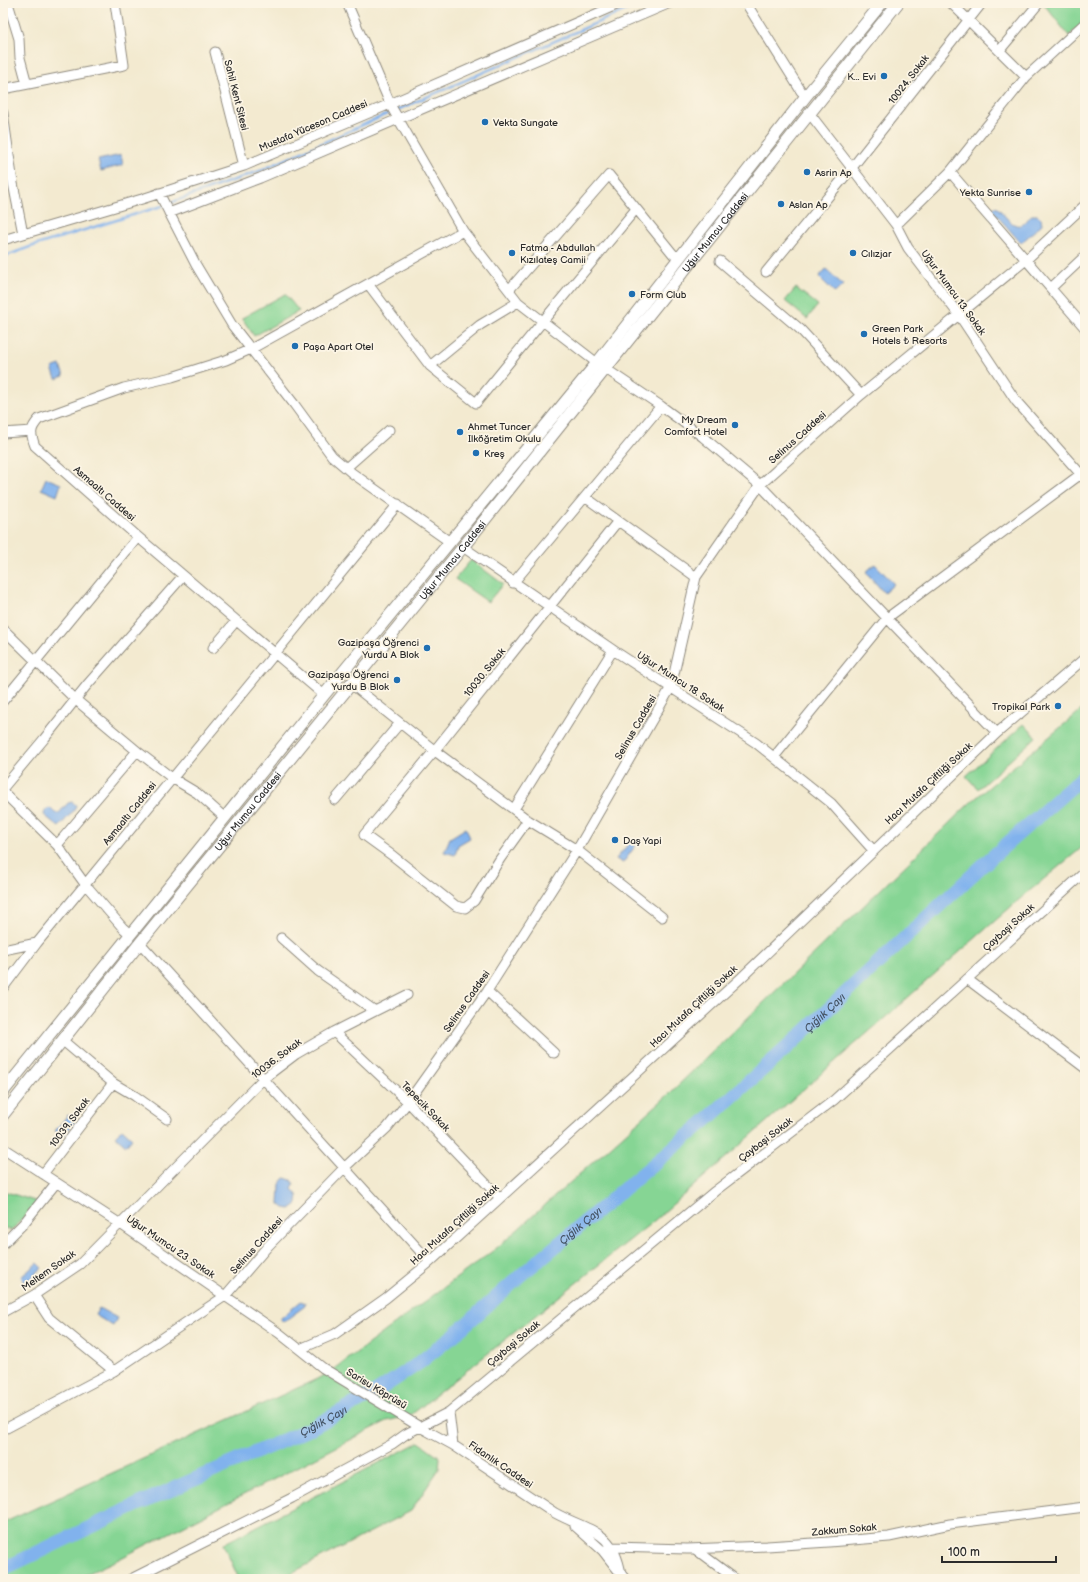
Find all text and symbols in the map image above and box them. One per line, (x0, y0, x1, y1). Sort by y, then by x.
street label: 10024. Sokak (886, 53, 932, 107)
street label: Sahil Kent Sitesi (221, 59, 251, 132)
place label: K... Evi (847, 71, 876, 83)
marker: K... Evi (879, 71, 889, 81)
street label: Mustafa Yüceson Caddesi (257, 98, 369, 154)
marker: Vekta Sungate (480, 117, 490, 127)
place label: Vekta Sungate (493, 117, 558, 129)
marker: Asrin Ap (802, 167, 812, 177)
place label: Asrin Ap (815, 167, 852, 179)
place label: Yekta Sunrise (959, 187, 1021, 199)
marker: Yekta Sunrise (1024, 187, 1034, 197)
street label: Uğur Mumcu Caddesi (680, 191, 751, 275)
marker: Aslan Ap (776, 199, 786, 209)
place label: Aslan Ap (789, 199, 828, 211)
place label: Fatma - Abdullah Kızılateş Camii (520, 242, 596, 266)
marker: Fatma - Abdullah Kızılateş Camii (507, 248, 517, 258)
marker: Cılızjar (848, 248, 858, 258)
place label: Cılızjar (861, 248, 892, 260)
street label: Uğur Mumcu 13. Sokak (918, 248, 988, 338)
marker: Form Club (627, 289, 637, 299)
place label: Form Club (640, 289, 687, 301)
place label: Green Park Hotels ₺ Resorts (872, 323, 947, 347)
marker: Green Park Hotels ₺ Resorts (859, 329, 869, 339)
marker: Paşa Apart Otel (290, 341, 300, 351)
place label: Paşa Apart Otel (303, 341, 373, 353)
street label: Selinus Caddesi (767, 409, 829, 467)
place label: My Dream Comfort Hotel (664, 414, 727, 438)
marker: My Dream Comfort Hotel (730, 420, 740, 430)
place label: Ahmet Tuncer Ilköğretim Okulu (468, 421, 541, 445)
marker: Ahmet Tuncer Ilköğretim Okulu (455, 427, 465, 437)
marker: Kreş (471, 448, 481, 458)
place label: Kreş (484, 448, 505, 460)
street label: Asmaaltı Caddesi (71, 464, 138, 524)
street label: Uğur Mumcu Caddesi (417, 519, 489, 603)
place label: Gazipaşa Öğrenci Yurdu A Blok (338, 637, 419, 661)
marker: Gazipaşa Öğrenci Yurdu A Blok (422, 643, 432, 653)
street label: 10030. Sokak (462, 646, 508, 699)
street label: Uğur Mumcu 18. Sokak (634, 649, 727, 715)
place label: Gazipaşa Öğrenci Yurdu B Blok (308, 669, 389, 693)
marker: Gazipaşa Öğrenci Yurdu B Blok (392, 675, 402, 685)
street label: Selinus Caddesi (612, 693, 659, 762)
place label: Tropikal Park (992, 701, 1050, 713)
marker: Tropikal Park (1053, 701, 1063, 711)
street label: Hacı Mutafa Çiftliği Sokak (883, 740, 975, 827)
street label: Uğur Mumcu Caddesi (212, 770, 284, 854)
street label: Asmaaltı Caddesi (101, 780, 159, 848)
marker: Daş Yapi (610, 835, 620, 845)
place label: Daş Yapi (623, 835, 662, 847)
street label: Çaybaşi Sokak (980, 901, 1037, 954)
street label: Hacı Mutafa Çiftliği Sokak (648, 963, 740, 1050)
street label: Selinus Caddesi (441, 968, 493, 1035)
water label: Çığlık Çayı (802, 990, 849, 1035)
street label: 10036. Sokak (249, 1036, 304, 1081)
street label: Tepecik Sokak (398, 1079, 452, 1134)
street label: 10039. Sokak (47, 1095, 92, 1150)
street label: Çaybaşi Sokak (736, 1115, 795, 1165)
street label: Hacı Mutafa Çiftliği Sokak (408, 1182, 501, 1268)
water label: Çığlık Çayı (557, 1204, 605, 1247)
street label: Uğur Mumcu 23. Sokak (124, 1213, 217, 1281)
street label: Selinus Caddesi (228, 1215, 286, 1277)
street label: Meltem Sokak (19, 1248, 78, 1294)
street label: Çaybaşi Sokak (485, 1318, 543, 1369)
street label: Sarisu Kōprüsü (344, 1366, 409, 1412)
water label: Çığlık Çayı (298, 1403, 350, 1439)
street label: Fidanlık Caddesi (466, 1439, 535, 1491)
street label: Zakkum Sokak (810, 1521, 877, 1539)
scale bar (942, 1538, 1056, 1564)
text: 100 m (948, 1545, 980, 1560)

